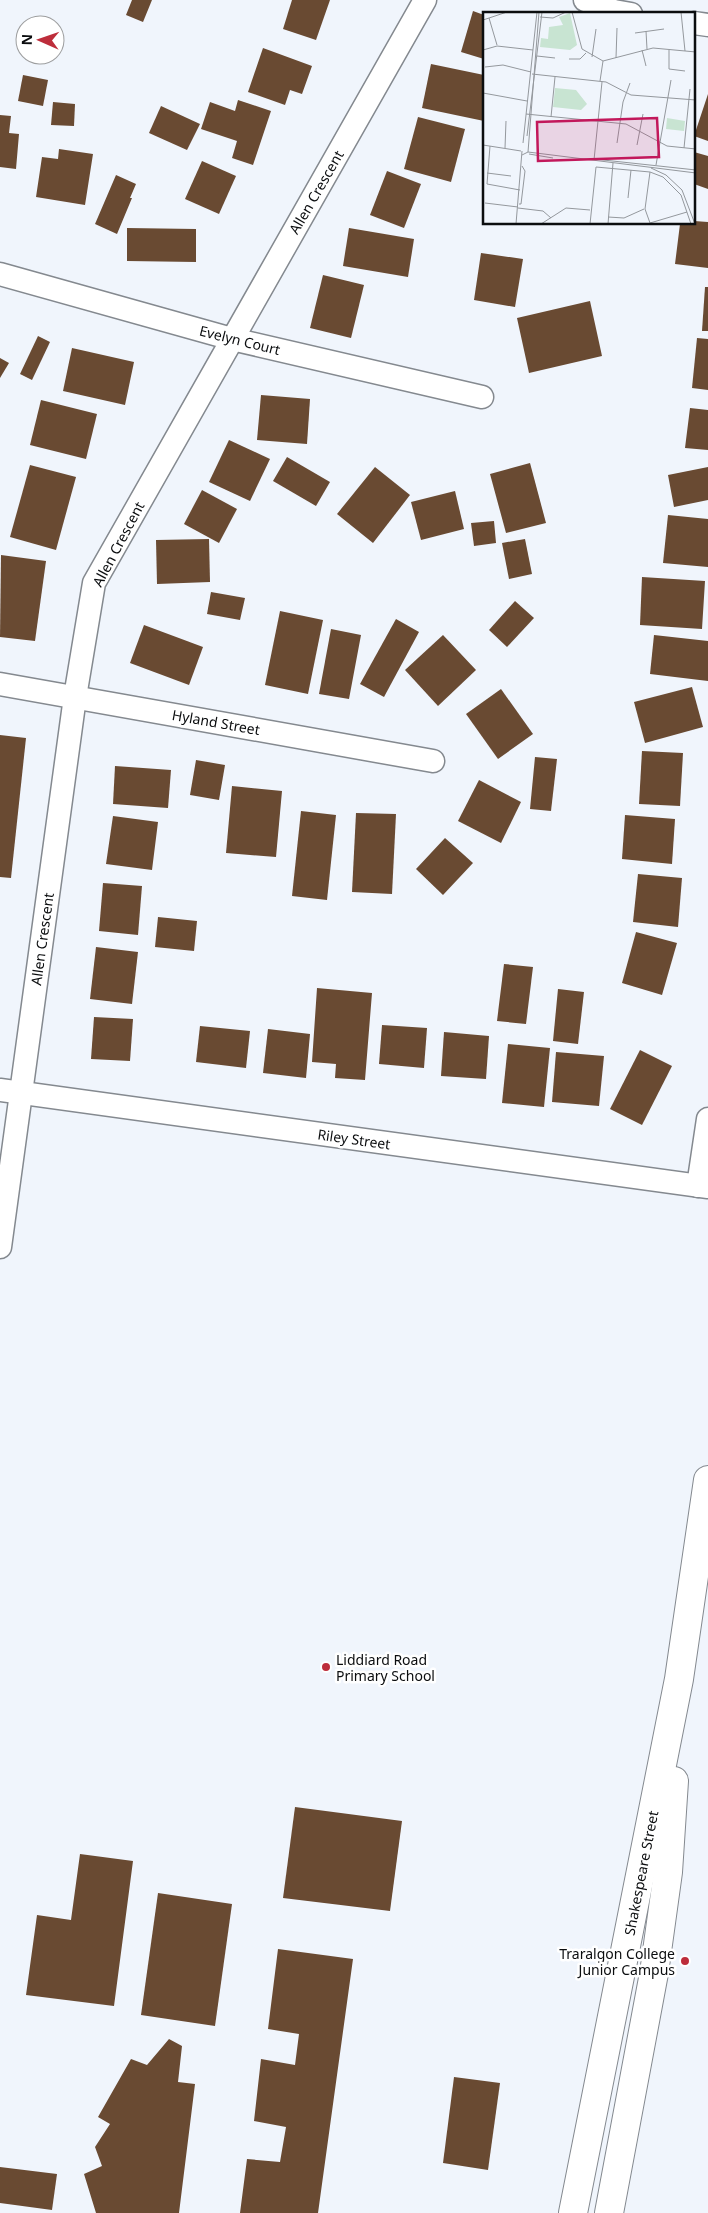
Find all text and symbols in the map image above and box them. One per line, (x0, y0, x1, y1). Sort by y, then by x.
inset map (483, 12, 696, 225)
north arrow (15, 15, 65, 65)
text: N (17, 34, 36, 46)
street label: Allen Crescent (284, 147, 348, 237)
street label: Evelyn Court (198, 321, 282, 359)
street label: Allen Crescent (88, 498, 148, 590)
street label: Hyland Street (171, 705, 261, 739)
street label: Allen Crescent (26, 891, 58, 987)
street label: Riley Street (316, 1124, 392, 1154)
place label: Liddiard Road Primary School (336, 1650, 435, 1685)
marker: Liddiard Road Primary School (320, 1661, 332, 1673)
street label: Shakespeare Street (620, 1809, 662, 1937)
place label: Traralgon College Junior Campus (559, 1944, 675, 1979)
marker: Traralgon College Junior Campus (679, 1955, 691, 1967)

